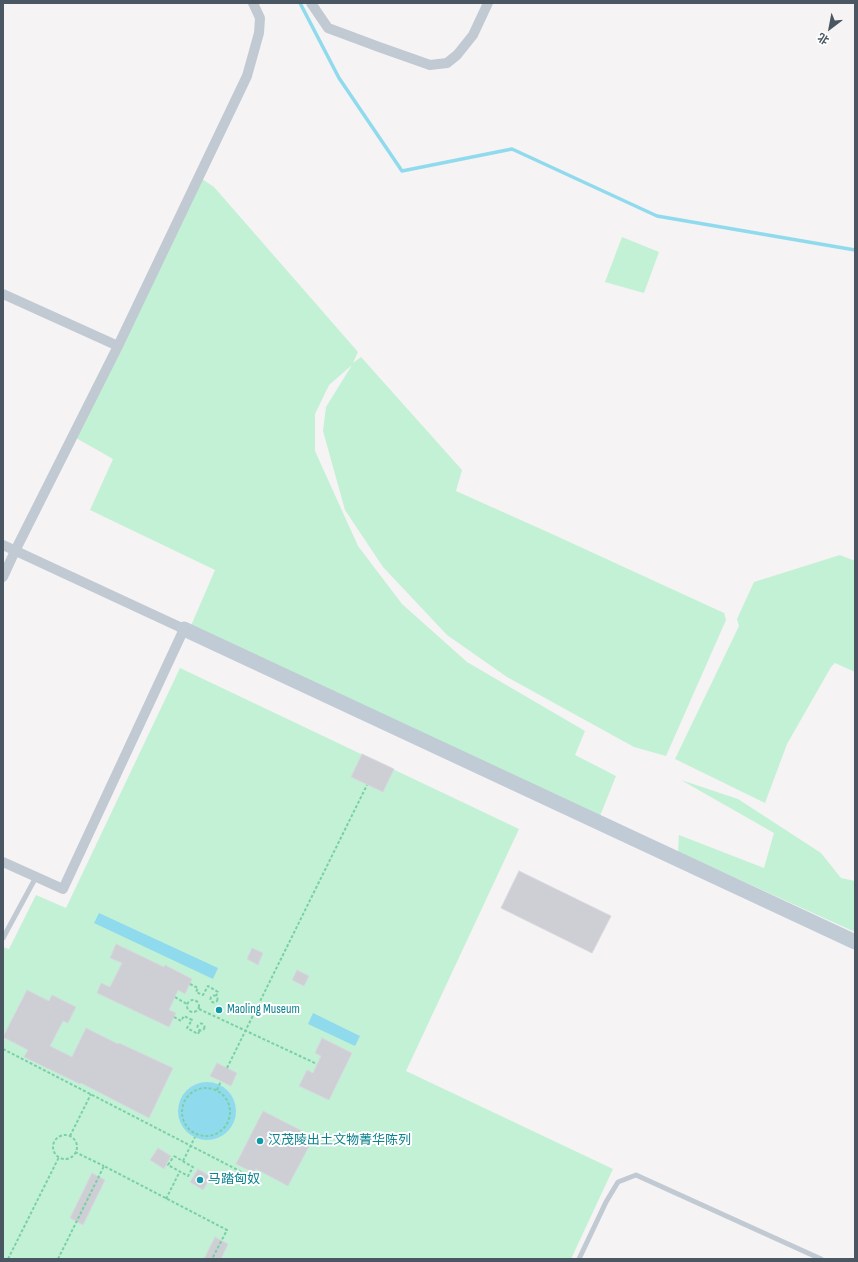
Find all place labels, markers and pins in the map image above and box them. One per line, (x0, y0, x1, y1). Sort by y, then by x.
place label: Maoling Museum (227, 1002, 300, 1018)
marker: Maoling Museum (214, 1005, 224, 1015)
place label: 汉茂陵出土文物菁华陈列 (268, 1133, 411, 1149)
marker: 汉茂陵出土文物菁华陈列 (255, 1136, 265, 1146)
place label: 马踏匈奴 (208, 1172, 260, 1188)
marker: 马踏匈奴 (195, 1175, 205, 1185)

